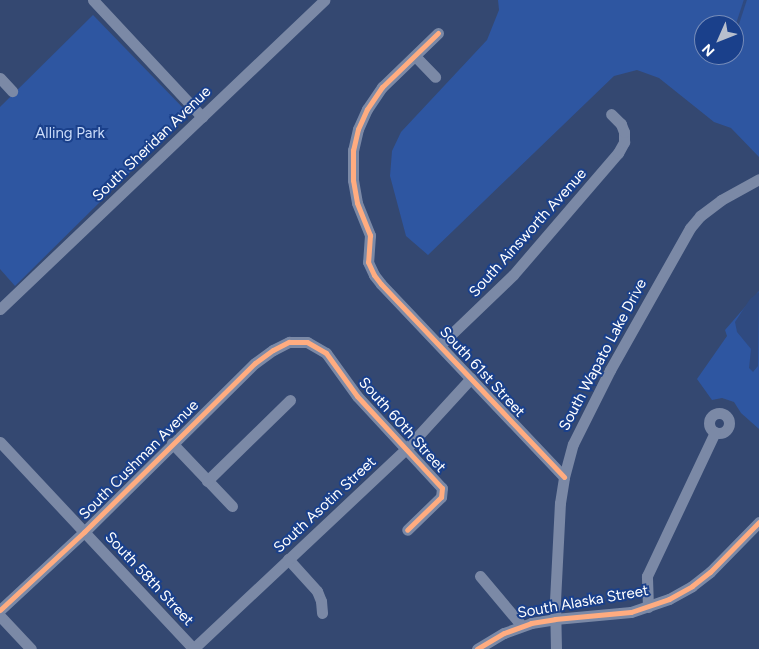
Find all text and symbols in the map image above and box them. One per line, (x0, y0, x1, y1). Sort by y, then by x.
north arrow (694, 15, 744, 65)
text: N (699, 40, 718, 60)
street label: South Sheridan Avenue (89, 83, 215, 205)
park label: Alling Park (35, 125, 105, 143)
street label: South Ainsworth Avenue (465, 165, 591, 301)
street label: South Wapato Lake Drive (555, 276, 651, 434)
street label: South 61st Street (435, 323, 529, 421)
street label: South 60th Street (355, 374, 449, 476)
street label: South Cushman Avenue (75, 396, 203, 524)
street label: South Asotin Street (270, 453, 380, 557)
street label: South 58th Street (101, 528, 197, 630)
street label: South Alaska Street (516, 582, 650, 622)

